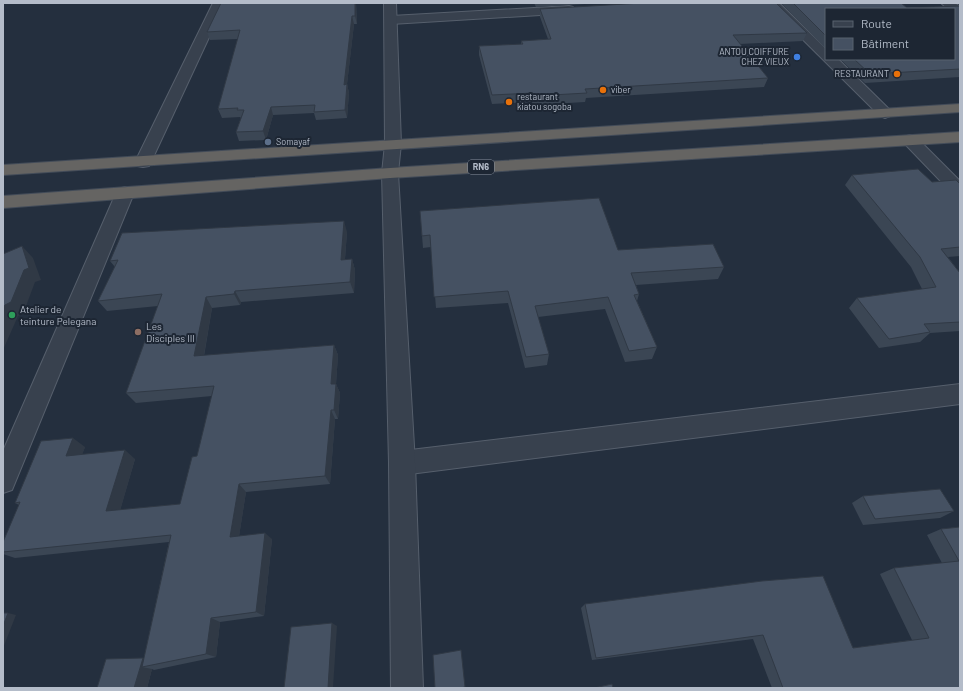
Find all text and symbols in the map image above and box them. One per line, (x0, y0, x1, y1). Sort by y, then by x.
legend (825, 8, 955, 60)
text: Route (861, 16, 892, 30)
text: Bâtiment (861, 36, 909, 50)
place label: ANTOU COIFFURE CHEZ VIEUX (719, 46, 789, 67)
marker: ANTOU COIFFURE CHEZ VIEUX (792, 52, 802, 62)
place label: RESTAURANT (835, 68, 889, 79)
marker: RESTAURANT (892, 69, 902, 79)
place label: viber (611, 84, 631, 95)
marker: viber (598, 85, 608, 95)
place label: restaurant kiatou sogoba (517, 91, 572, 112)
marker: restaurant kiatou sogoba (504, 97, 514, 107)
place label: Somayaf (276, 136, 310, 147)
marker: Somayaf (263, 137, 273, 147)
road number: RN6 (468, 160, 494, 174)
place label: Atelier de teinture Pelegana (20, 303, 96, 327)
marker: Atelier de teinture Pelegana (7, 310, 17, 320)
place label: Les Disciples III (146, 320, 195, 344)
marker: Les Disciples III (133, 327, 143, 337)

